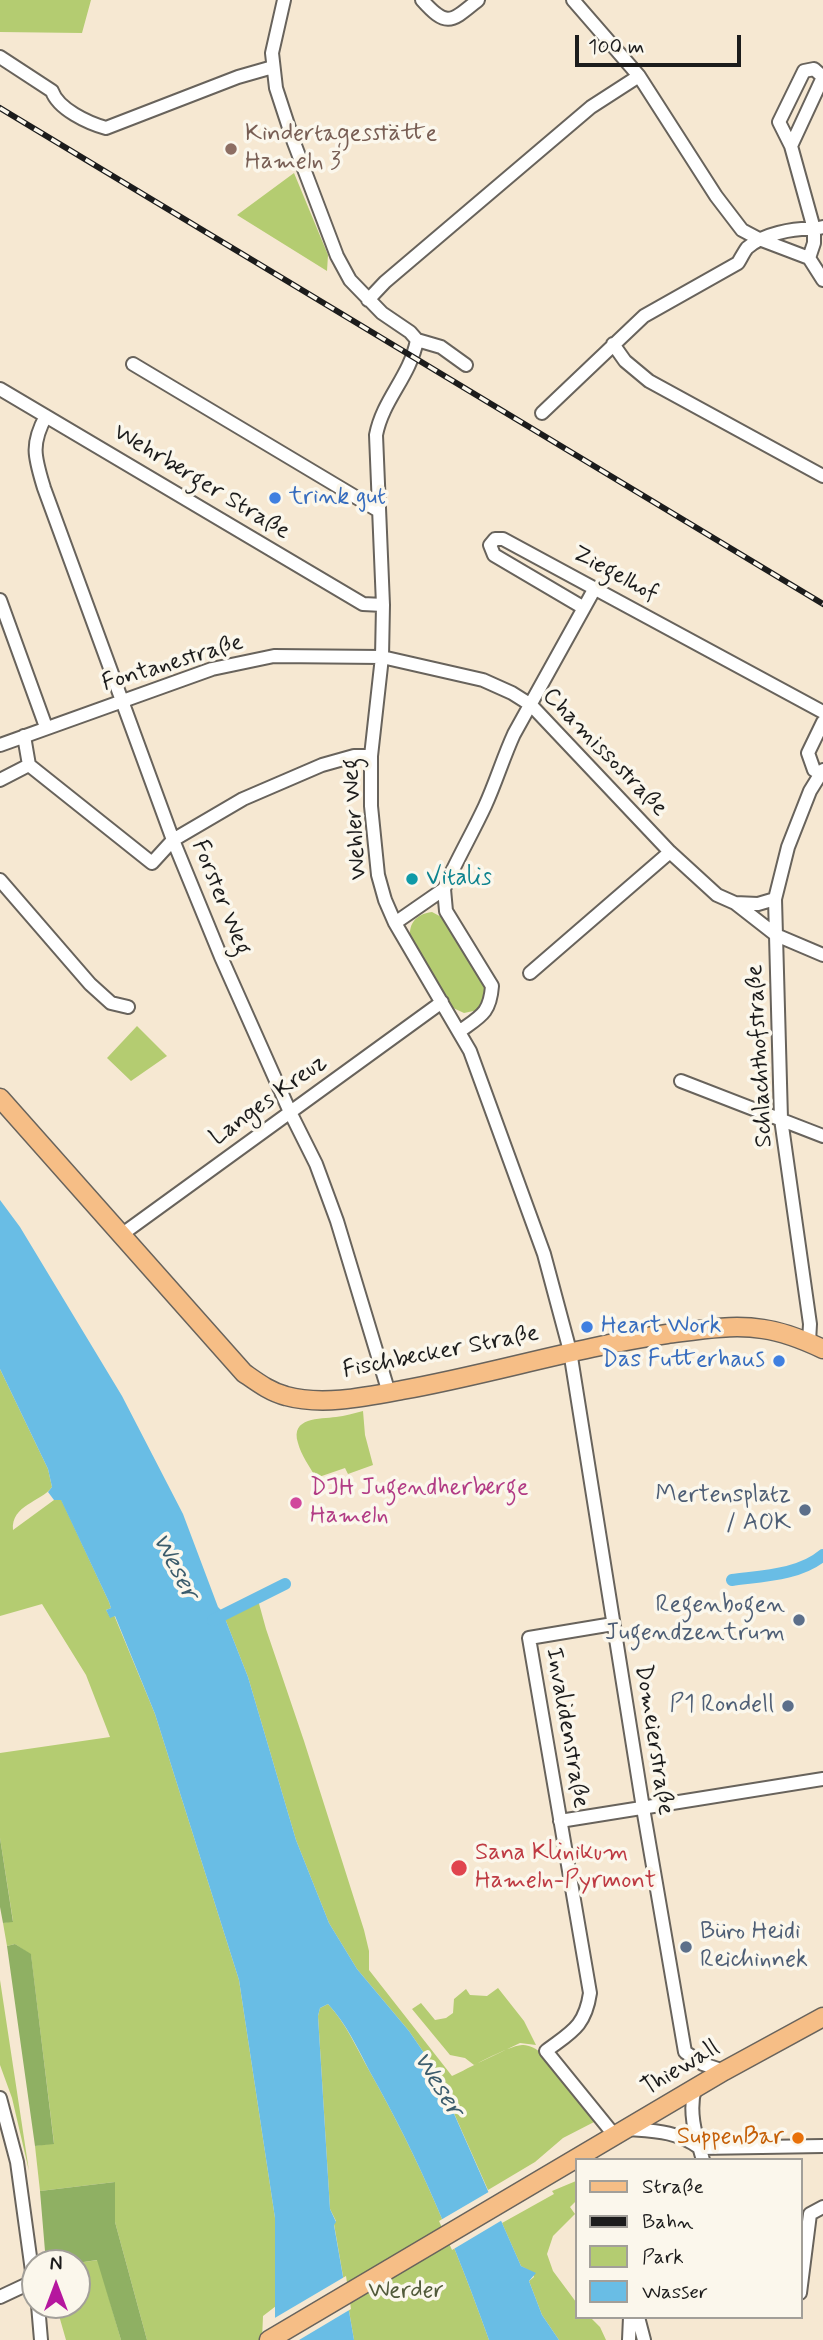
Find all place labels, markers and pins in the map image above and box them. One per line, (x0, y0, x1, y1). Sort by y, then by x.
place label: Kindertagesstätte Hameln 3 (245, 121, 437, 177)
marker: Kindertagesstätte Hameln 3 (223, 141, 239, 157)
place label: trink gut (289, 484, 386, 512)
marker: trink gut (267, 490, 283, 506)
place label: Vitalis (426, 865, 492, 893)
marker: Vitalis (404, 871, 420, 887)
place label: Heart Work (601, 1313, 721, 1341)
marker: Heart Work (579, 1319, 595, 1335)
place label: Das Futterhaus (602, 1347, 765, 1375)
marker: Das Futterhaus (771, 1353, 787, 1369)
place label: DJH Jugendherberge Hameln (310, 1475, 529, 1531)
place label: Mertensplatz / AOK (656, 1482, 791, 1538)
marker: DJH Jugendherberge Hameln (288, 1495, 304, 1511)
marker: Mertensplatz / AOK (797, 1502, 813, 1518)
place label: Regenbogen Jugendzentrum (605, 1592, 785, 1648)
marker: Regenbogen Jugendzentrum (791, 1612, 807, 1628)
place label: P1 Rondell (670, 1692, 774, 1720)
marker: P1 Rondell (780, 1698, 796, 1714)
place label: Sana Klinikum Hameln-Pyrmont (475, 1840, 656, 1896)
marker: Sana Klinikum Hameln-Pyrmont (449, 1858, 469, 1878)
place label: Büro Heidi Reichinnek (700, 1919, 808, 1975)
marker: Büro Heidi Reichinnek (678, 1939, 694, 1955)
place label: SuppenBar (677, 2124, 784, 2152)
marker: SuppenBar (790, 2130, 806, 2146)

